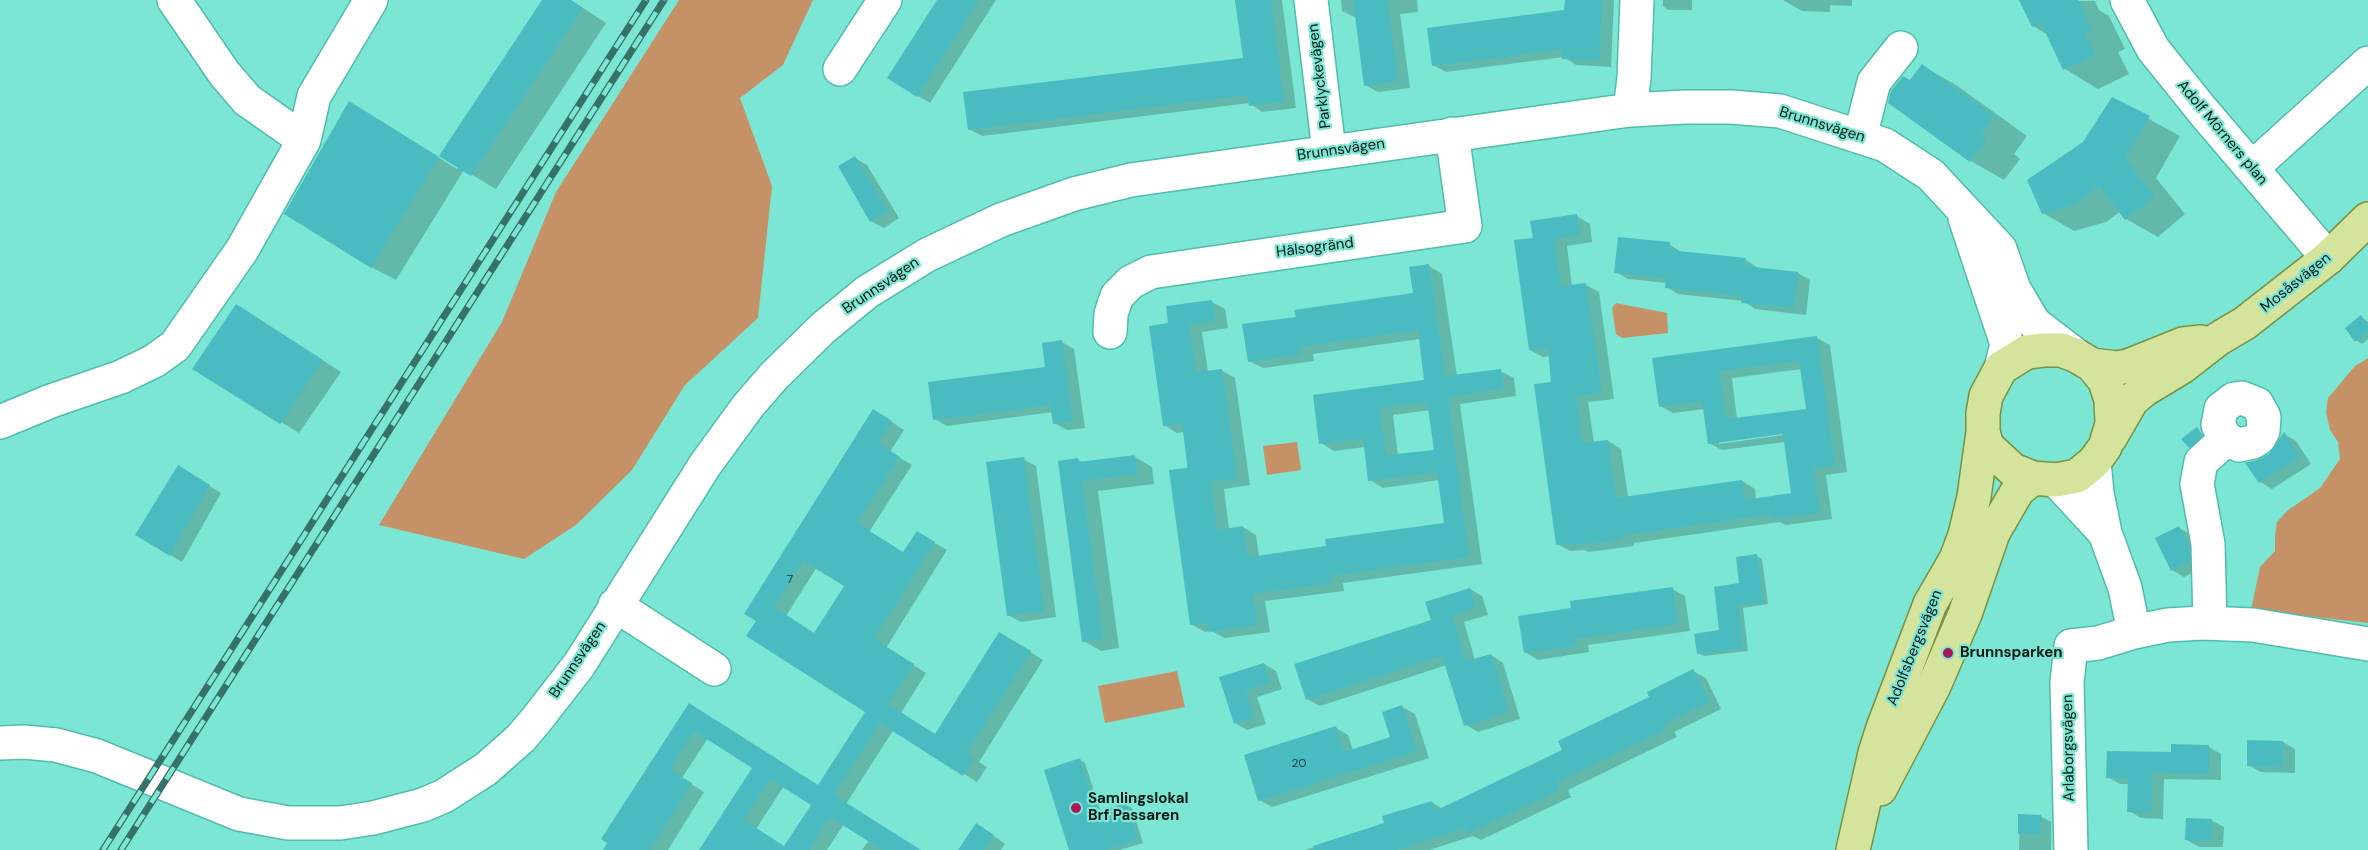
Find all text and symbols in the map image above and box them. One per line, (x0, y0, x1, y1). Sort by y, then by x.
street label: Parklyckevägen (1305, 23, 1335, 129)
street label: Adolf Mörners plan (2173, 77, 2271, 189)
street label: Brunnsvägen (1777, 103, 1867, 147)
street label: Brunnsvägen (1296, 135, 1386, 165)
street label: Hälsogränd (1275, 234, 1355, 262)
street label: Mosåsvägen (2257, 249, 2335, 317)
street label: Brunnsvägen (839, 254, 923, 318)
house number: 7 (787, 573, 793, 587)
street label: Adolfsbergsvägen (1884, 588, 1946, 708)
street label: Brunnsvägen (546, 618, 610, 702)
place label: Brunnsparken (1960, 644, 2063, 662)
marker: Brunnsparken (1941, 646, 1955, 660)
street label: Arlaborgsvägen (2059, 694, 2079, 802)
house number: 20 (1292, 757, 1306, 771)
place label: Samlingslokal Brf Passaren (1088, 790, 1189, 825)
marker: Samlingslokal Brf Passaren (1069, 801, 1083, 815)

